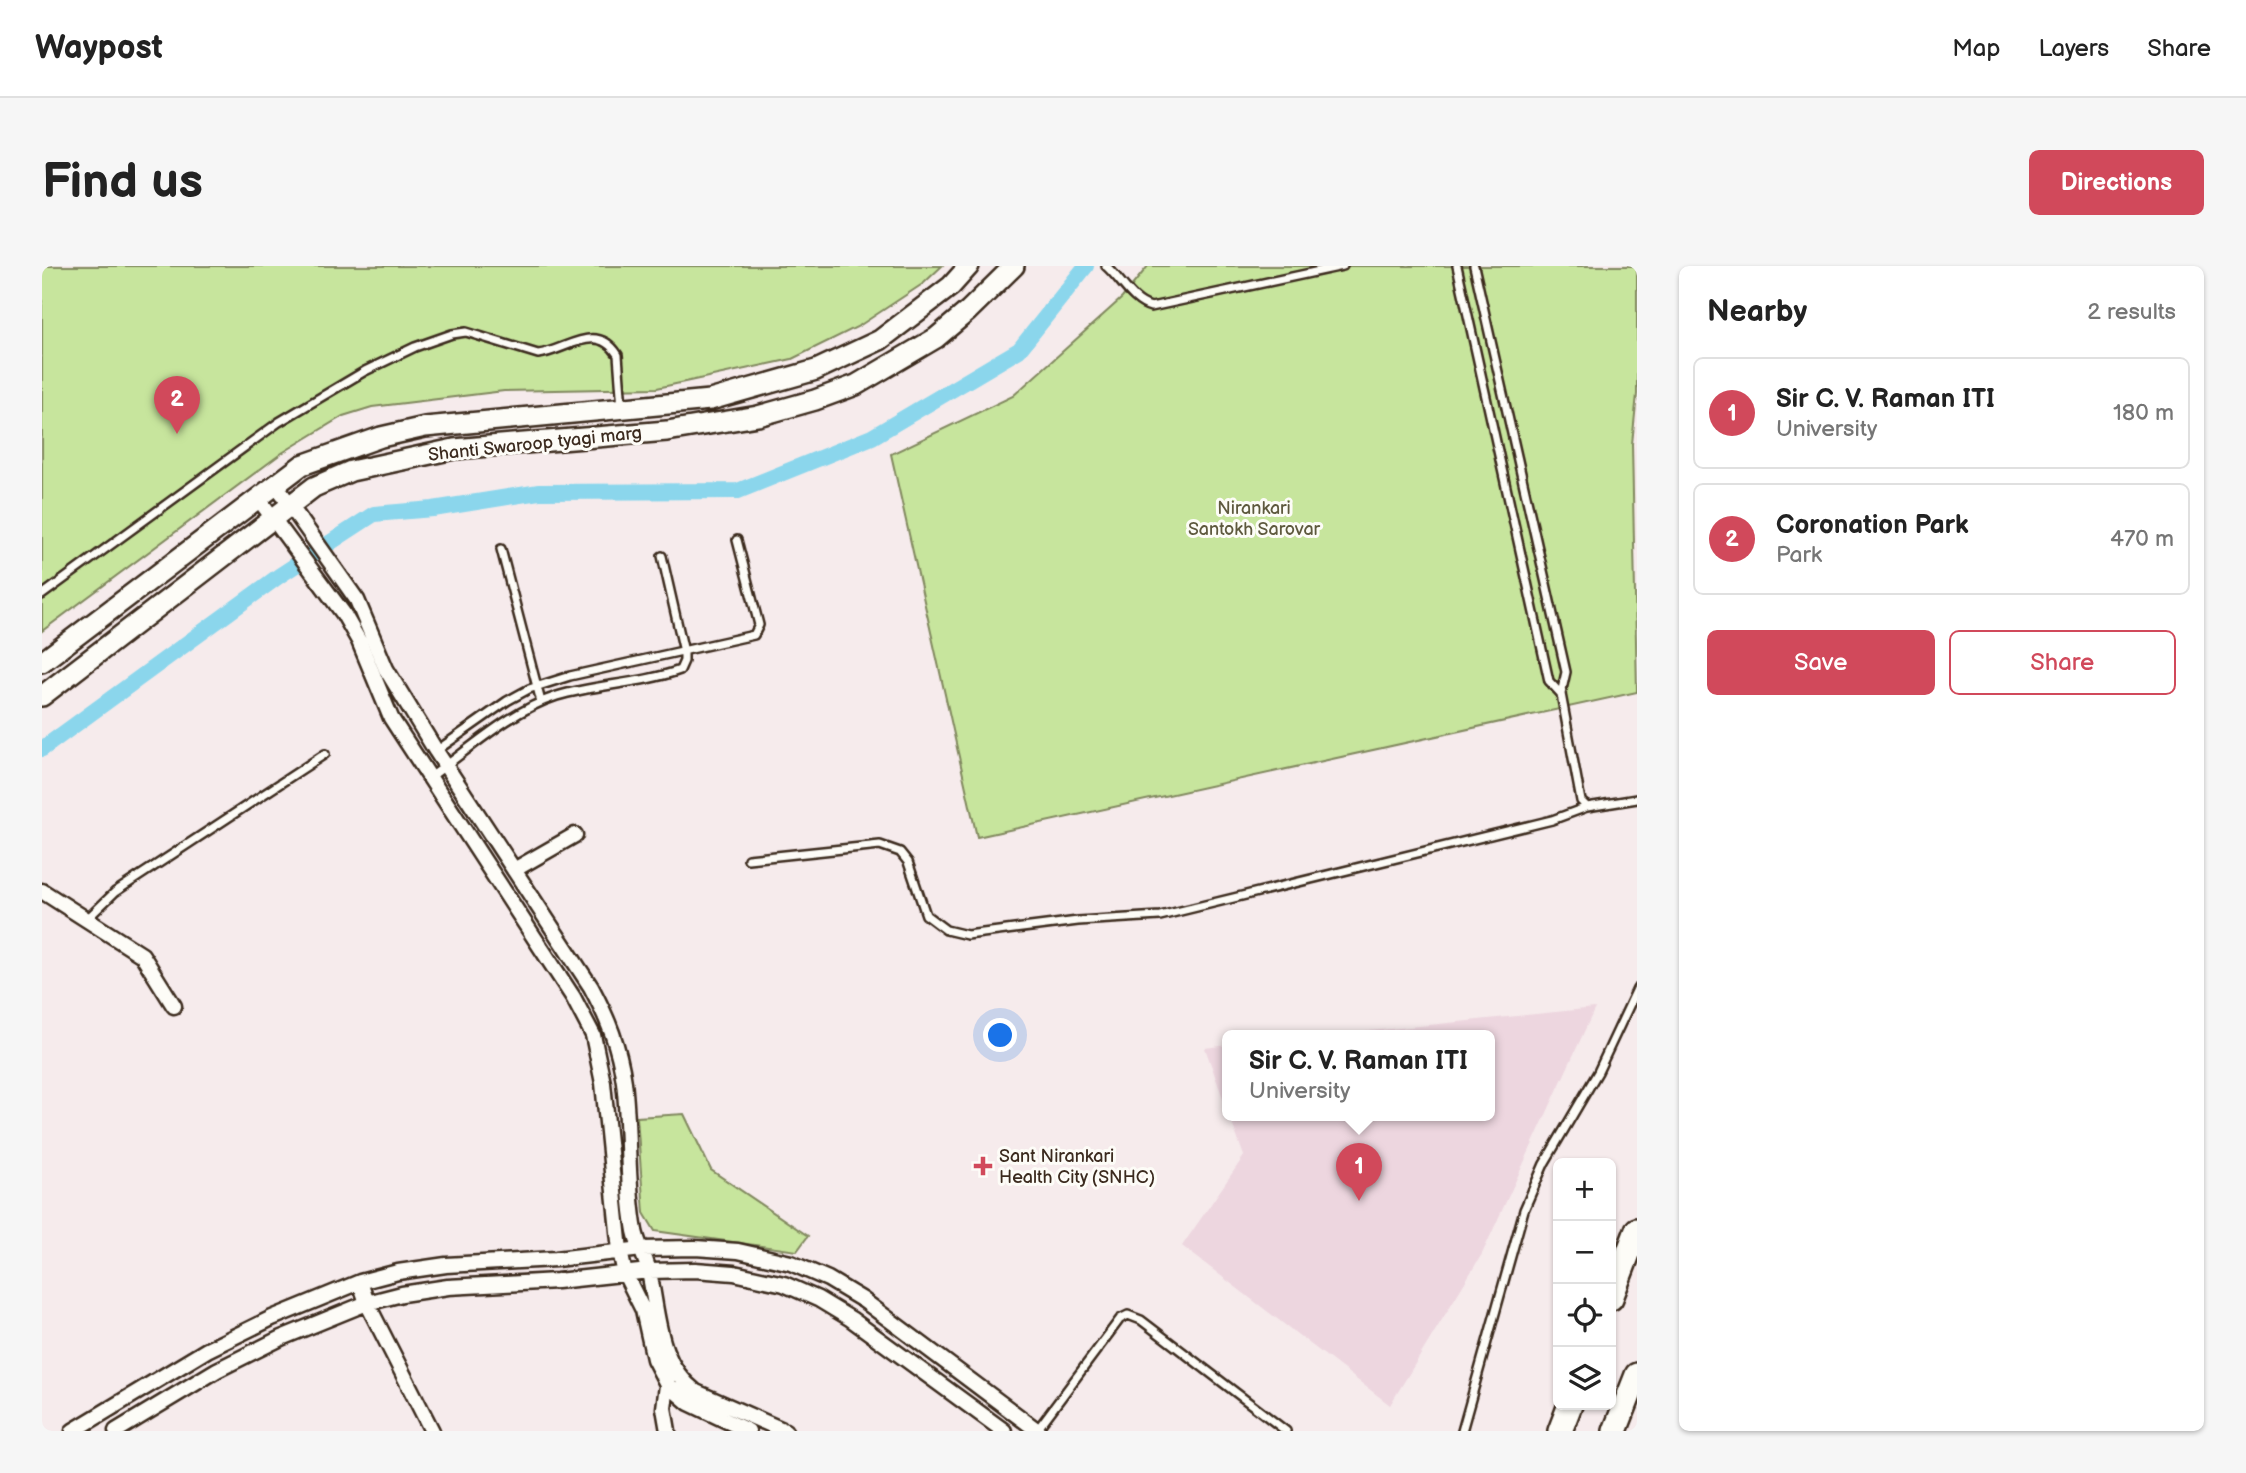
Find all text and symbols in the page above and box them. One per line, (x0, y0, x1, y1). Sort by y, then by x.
text: Waypost (35, 28, 163, 68)
text: Map (1952, 34, 2000, 63)
text: Layers (2038, 34, 2109, 63)
text: Share (2147, 34, 2211, 63)
button: Directions (2029, 150, 2204, 215)
text: Find us (42, 153, 203, 212)
text: Nearby (1707, 294, 1807, 330)
text: 2 results (2087, 298, 2176, 326)
pin: 2 (154, 376, 200, 434)
text: Sir C. V. Raman ITI (1776, 384, 1995, 415)
text: 1 (1727, 399, 1737, 427)
text: 180 m (2113, 399, 2174, 427)
text: University (1776, 415, 1877, 443)
street label: Shanti Swaroop tyagi marg (427, 422, 643, 466)
park label: Nirankari Santokh Sarovar (1188, 498, 1321, 540)
text: Coronation Park (1776, 510, 1969, 541)
text: 2 (1725, 525, 1739, 553)
text: 470 m (2110, 525, 2174, 553)
text: Park (1776, 541, 1822, 569)
button: Save (1707, 630, 1935, 695)
button: Share (1949, 630, 2176, 695)
your location (983, 1018, 1017, 1052)
popup (1222, 1030, 1495, 1121)
text: Sir C. V. Raman ITI (1249, 1046, 1468, 1077)
text: University (1249, 1077, 1350, 1105)
pin: 1 (1336, 1143, 1382, 1201)
place label: Sant Nirankari Health City (SNHC) (999, 1146, 1155, 1188)
marker: Sant Nirankari Health City (SNHC) (973, 1156, 993, 1176)
map controls (1553, 1158, 1616, 1410)
button: + (1553, 1158, 1616, 1221)
button: − (1553, 1221, 1616, 1284)
button: locate (1553, 1284, 1616, 1347)
button: layers (1553, 1347, 1616, 1410)

